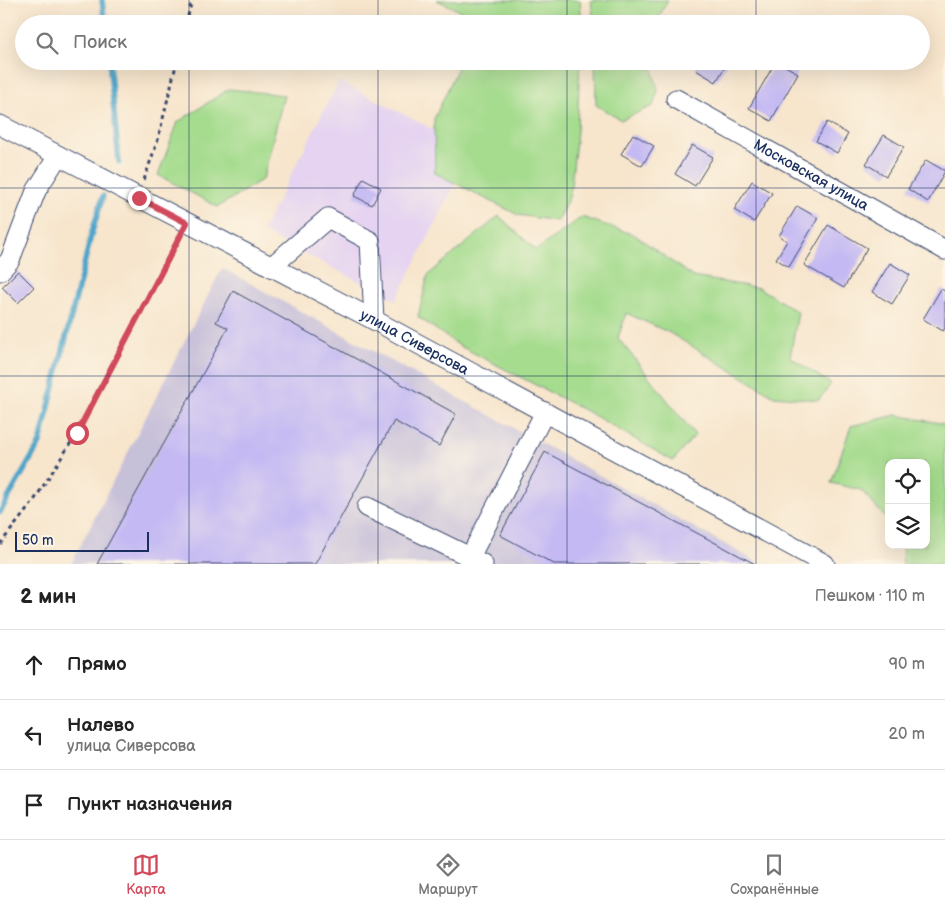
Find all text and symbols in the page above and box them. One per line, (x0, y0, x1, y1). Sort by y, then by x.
search box (15, 15, 930, 70)
icon: search (33, 29, 61, 57)
text: Поиск (73, 31, 127, 54)
street label: Московская улица (750, 135, 872, 215)
route end (128, 187, 151, 210)
street label: улица Сиверсова (357, 305, 472, 380)
route start (66, 422, 89, 445)
map controls (885, 459, 930, 549)
button: locate (885, 459, 930, 504)
button: layers (885, 504, 930, 549)
scale bar (15, 529, 149, 552)
text: 50 m (22, 532, 54, 549)
text: 2 мин (20, 584, 76, 609)
text: Пешком · 110 m (815, 587, 925, 606)
icon: ahead (20, 651, 48, 679)
text: Прямо (67, 653, 127, 676)
text: 90 m (889, 655, 925, 674)
text: Налево (67, 714, 134, 737)
icon: left (20, 721, 48, 749)
text: 20 m (889, 725, 925, 744)
text: улица Сиверсова (67, 737, 196, 756)
icon: arrive (20, 791, 48, 819)
text: Пункт назначения (67, 793, 232, 816)
tab: Карта (126, 851, 166, 898)
tab: Маршрут (418, 851, 478, 898)
tab: Сохранённые (730, 851, 819, 898)

